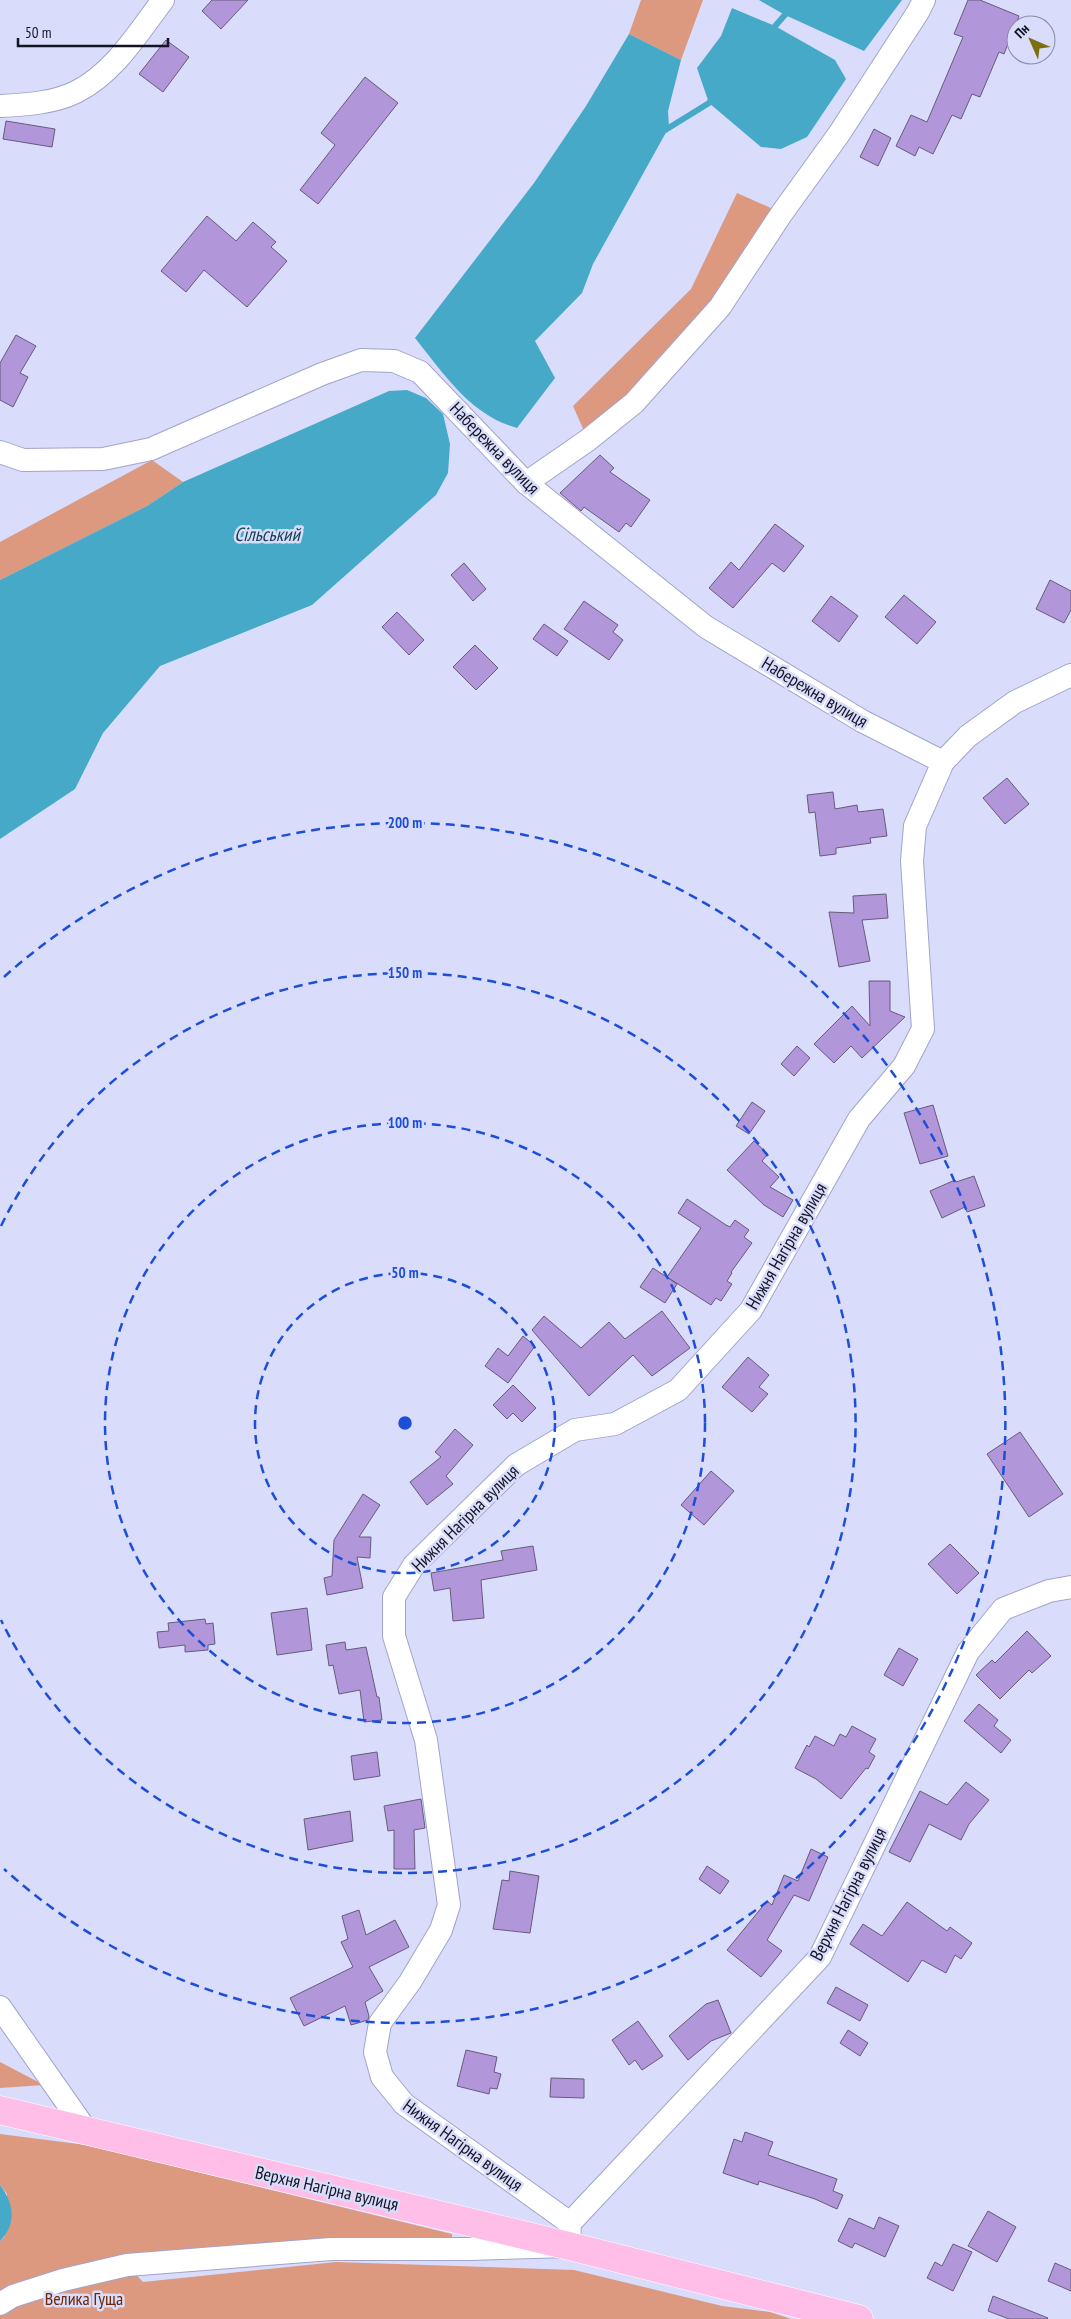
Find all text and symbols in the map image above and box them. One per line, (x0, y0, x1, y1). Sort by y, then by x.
scale bar (18, 15, 168, 47)
north arrow (1006, 15, 1056, 65)
text: Пн (1011, 20, 1033, 42)
text: 50 m (25, 23, 51, 42)
street label: Набережна вулиця (445, 397, 545, 499)
water label: Сільський (234, 522, 301, 546)
street label: Набережна вулиця (758, 651, 872, 733)
text: 200 m (388, 813, 422, 832)
text: 150 m (388, 963, 422, 982)
text: 100 m (388, 1113, 422, 1132)
street label: Нижня Нагірна вулиця (740, 1179, 832, 1313)
text: 50 m (391, 1263, 419, 1282)
centre of rings (396, 1414, 414, 1432)
street label: Нижня Нагірна вулиця (406, 1459, 524, 1577)
street label: Верхня Нагірна вулиця (805, 1824, 891, 1964)
street label: Нижня Нагірна вулиця (399, 2094, 527, 2196)
street label: Верхня Нагірна вулиця (253, 2160, 401, 2216)
park label: Велика Гуща (45, 2287, 123, 2310)

